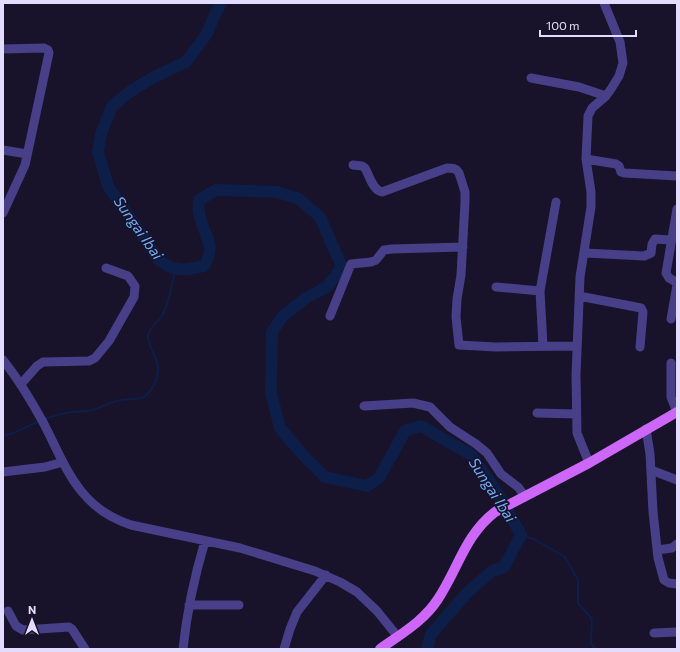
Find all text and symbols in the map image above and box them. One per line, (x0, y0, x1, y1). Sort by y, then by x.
scale bar (540, 12, 636, 38)
text: 100 m (546, 18, 580, 32)
water label: Sungai Ibai (110, 192, 168, 263)
water label: Sungai Ibai (465, 454, 521, 526)
north arrow (12, 600, 52, 640)
text: N (28, 603, 36, 616)

